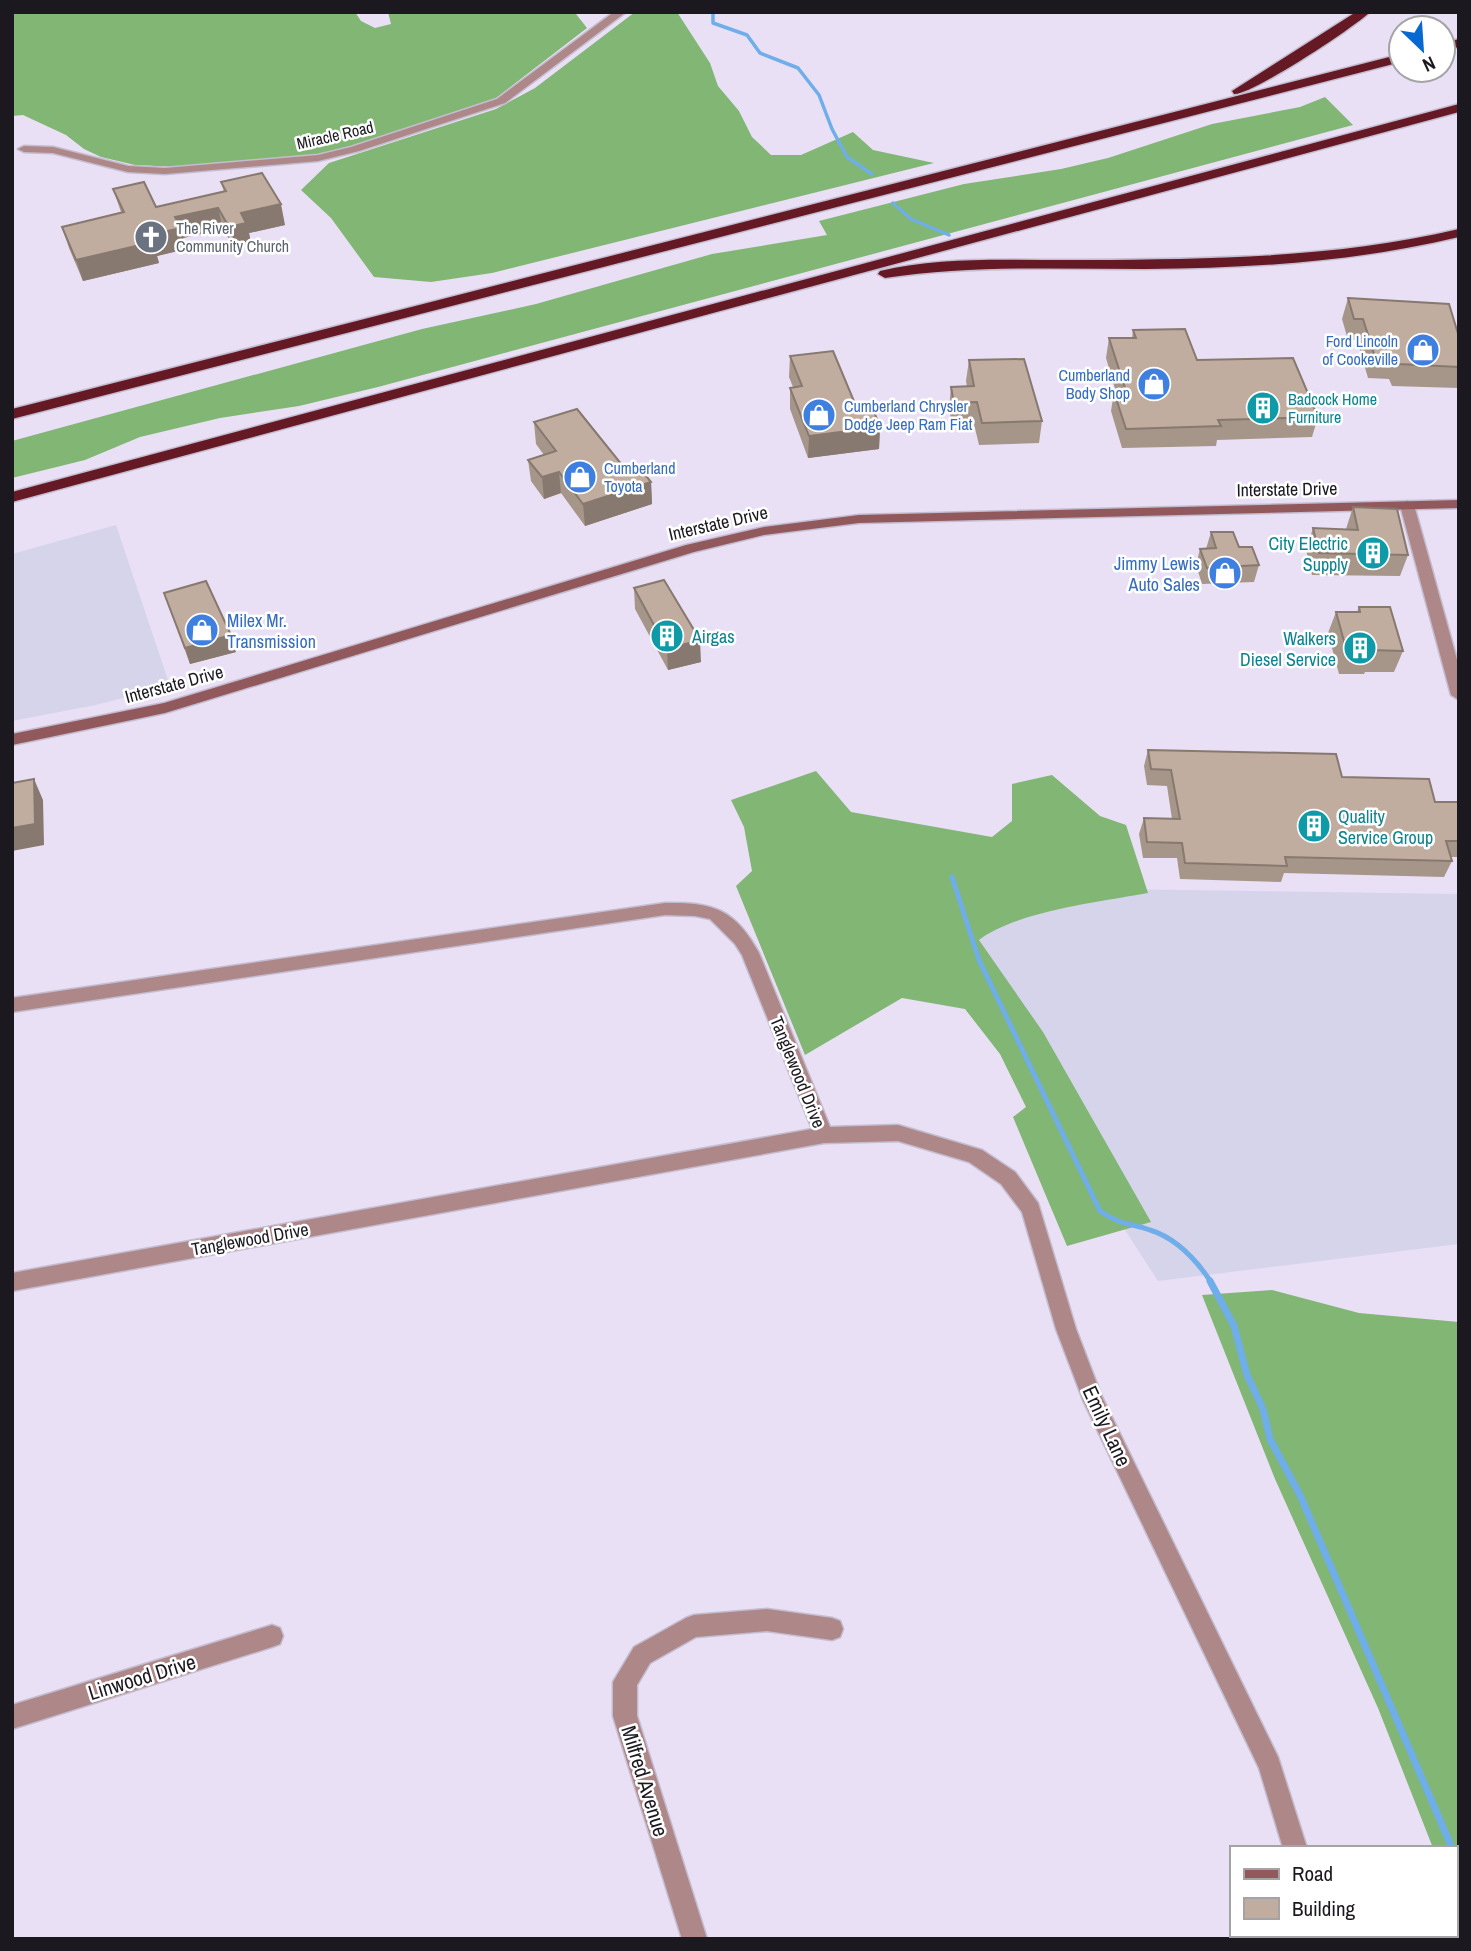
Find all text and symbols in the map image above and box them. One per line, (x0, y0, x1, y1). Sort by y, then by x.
north arrow (1387, 14, 1457, 84)
text: N (1419, 50, 1440, 79)
street label: Miracle Road (295, 116, 375, 154)
place label: The River Community Church (176, 217, 289, 257)
church icon: The River Community Church (132, 218, 170, 256)
place label: Ford Lincoln of Cookeville (1322, 330, 1398, 370)
shop icon: Ford Lincoln of Cookeville (1404, 331, 1442, 369)
place label: Cumberland Body Shop (1059, 364, 1130, 404)
shop icon: Cumberland Body Shop (1135, 365, 1173, 403)
place label: Badcock Home Furniture (1288, 388, 1377, 428)
building icon: Badcock Home Furniture (1244, 389, 1282, 427)
place label: Cumberland Chrysler Dodge Jeep Ram Fiat (844, 395, 973, 435)
shop icon: Cumberland Chrysler Dodge Jeep Ram Fiat (800, 396, 838, 434)
place label: Cumberland Toyota (604, 457, 675, 497)
shop icon: Cumberland Toyota (561, 458, 599, 496)
street label: Interstate Drive (1236, 476, 1338, 502)
street label: Interstate Drive (666, 499, 770, 547)
place label: City Electric Supply (1268, 531, 1349, 577)
building icon: City Electric Supply (1354, 534, 1392, 572)
place label: Jimmy Lewis Auto Sales (1114, 551, 1200, 597)
shop icon: Jimmy Lewis Auto Sales (1206, 554, 1244, 592)
place label: Milex Mr. Transmission (227, 608, 316, 654)
shop icon: Milex Mr. Transmission (183, 611, 221, 649)
building icon: Airgas (648, 617, 686, 655)
place label: Airgas (691, 624, 735, 649)
place label: Walkers Diesel Service (1240, 626, 1336, 672)
building icon: Walkers Diesel Service (1341, 629, 1379, 667)
street label: Interstate Drive (122, 659, 226, 709)
place label: Quality Service Group (1338, 804, 1433, 850)
building icon: Quality Service Group (1295, 807, 1333, 845)
street label: Tanglewood Drive (764, 1012, 832, 1132)
street label: Tanglewood Drive (190, 1216, 310, 1262)
street label: Emily Lane (1076, 1381, 1138, 1471)
street label: Linwood Drive (85, 1647, 199, 1707)
street label: Milfred Avenue (614, 1722, 676, 1840)
legend (1230, 1846, 1457, 1937)
text: Road (1292, 1859, 1333, 1888)
text: Building (1292, 1894, 1356, 1923)

